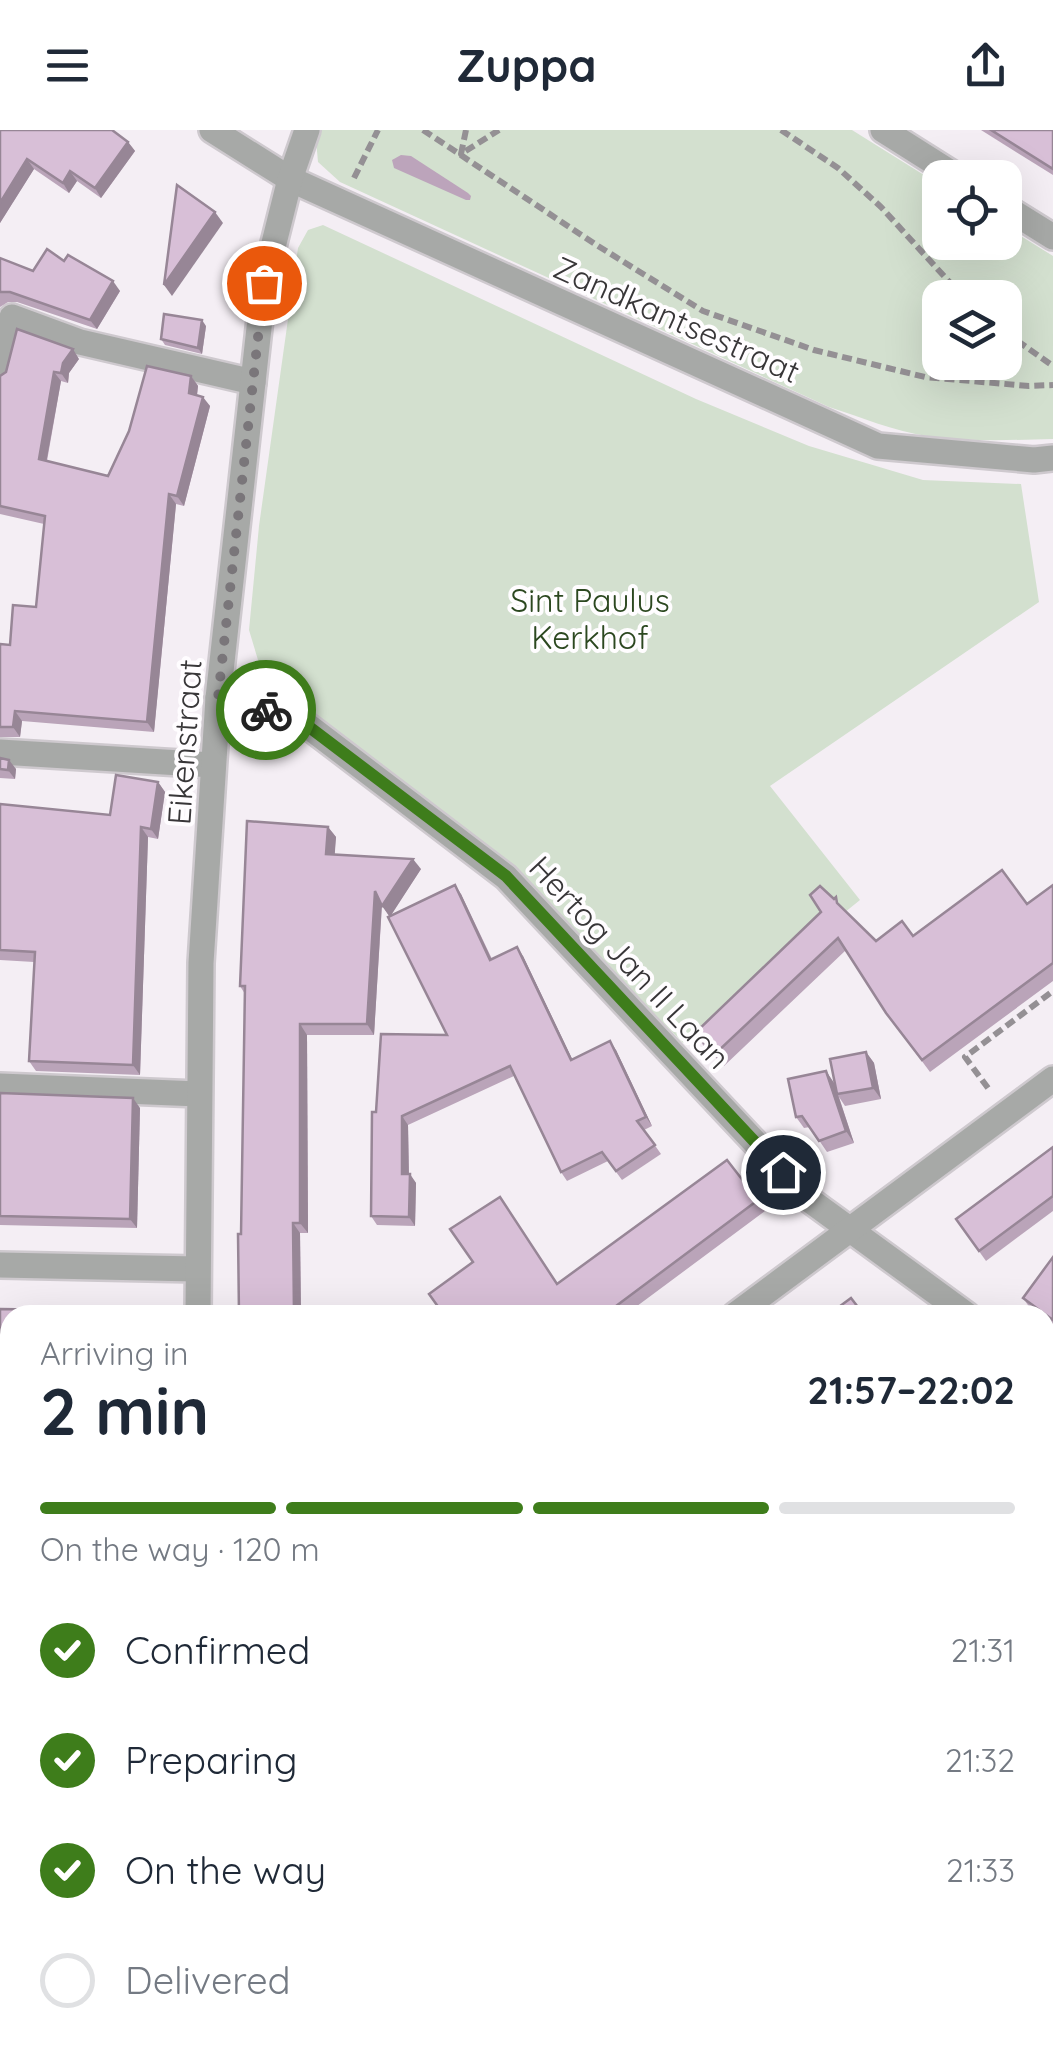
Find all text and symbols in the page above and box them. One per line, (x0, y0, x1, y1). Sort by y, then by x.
text: Zuppa (456, 37, 597, 93)
icon: menu (40, 38, 95, 93)
icon: share (958, 38, 1013, 93)
map controls (922, 160, 1022, 380)
button: locate (922, 160, 1022, 260)
pin (222, 241, 307, 326)
street label: Zandkantsestraat (548, 247, 806, 391)
icon: bag (237, 256, 292, 311)
button: layers (922, 280, 1022, 380)
park label: Sint Paulus Kerkhof (510, 580, 670, 657)
street label: Eikenstraat (158, 658, 210, 826)
courier (216, 660, 316, 760)
icon: bike (239, 683, 294, 738)
street label: Hertog Jan II Laan (521, 847, 739, 1077)
pin (741, 1130, 826, 1215)
icon: home (756, 1145, 811, 1200)
text: Arriving in (40, 1333, 189, 1373)
text: 21:57–22:02 (807, 1366, 1015, 1414)
text: 2 min (40, 1370, 209, 1451)
text: On the way · 120 m (40, 1529, 320, 1569)
icon: check (40, 1623, 95, 1678)
text: Confirmed (125, 1626, 310, 1674)
text: 21:31 (951, 1630, 1015, 1670)
icon: check (40, 1733, 95, 1788)
text: Preparing (125, 1736, 297, 1784)
text: 21:32 (945, 1740, 1015, 1780)
icon: check (40, 1843, 95, 1898)
text: On the way (125, 1846, 326, 1894)
text: 21:33 (946, 1850, 1015, 1890)
text: Delivered (125, 1956, 291, 2004)

